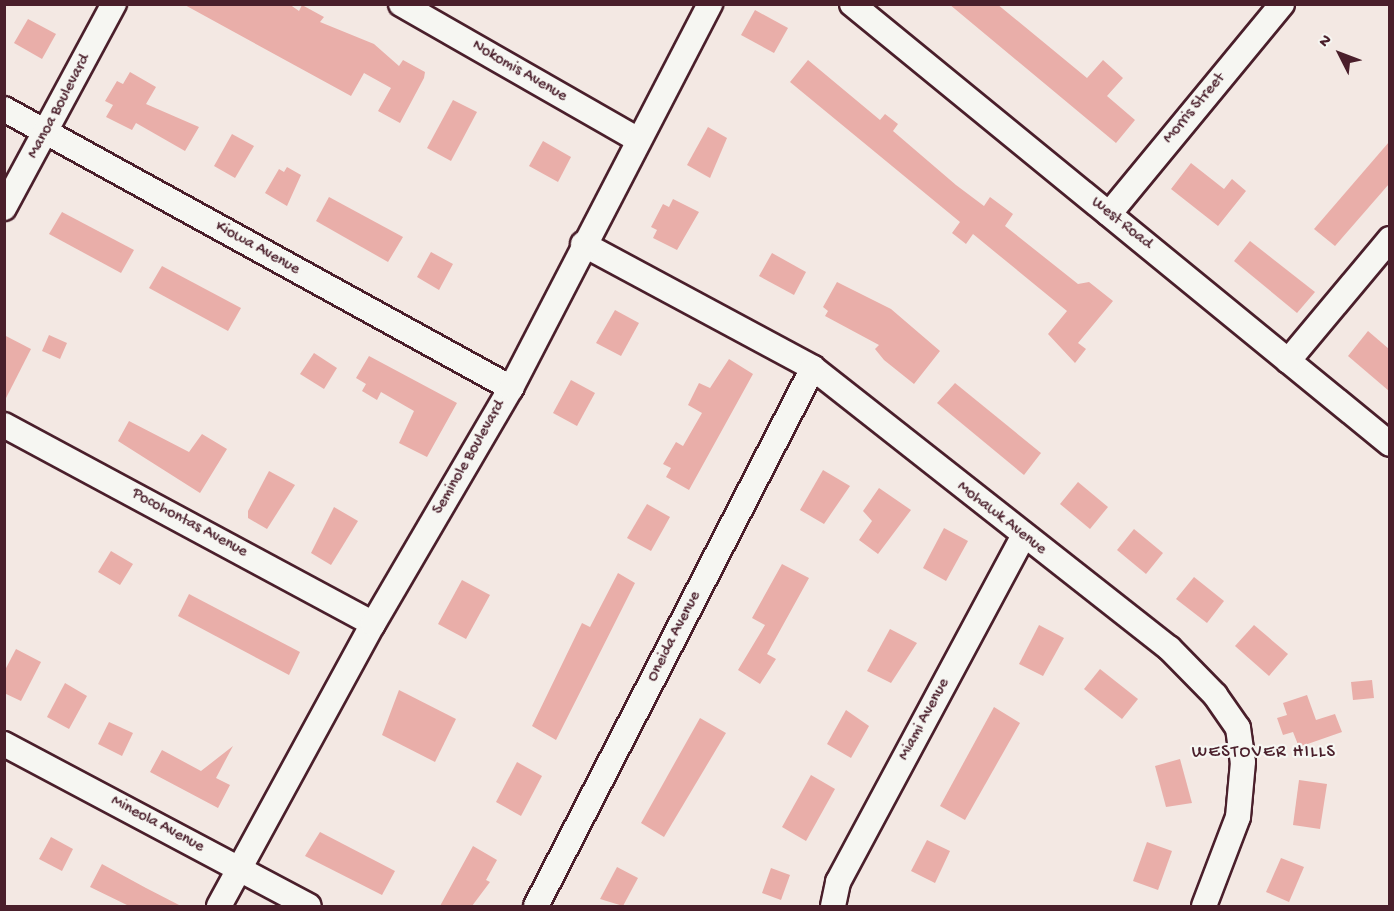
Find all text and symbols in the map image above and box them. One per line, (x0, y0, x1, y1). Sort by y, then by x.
north arrow (1310, 24, 1370, 84)
text: N (1316, 31, 1337, 52)
street label: Nokomis Avenue (468, 37, 570, 107)
street label: Manoa Boulevard (24, 52, 96, 162)
street label: Morris Street (1160, 70, 1230, 148)
street label: West Road (1087, 194, 1155, 254)
street label: Kiowa Avenue (211, 218, 303, 280)
street label: Seminole Boulevard (430, 397, 510, 519)
street label: Mohawk Avenue (952, 478, 1050, 560)
street label: Pocohontas Avenue (128, 485, 250, 563)
street label: Oneida Avenue (644, 588, 706, 686)
street label: Miami Avenue (895, 676, 955, 764)
district label: WESTOVER HILLS (1192, 742, 1336, 764)
street label: Mineola Avenue (107, 792, 207, 858)

